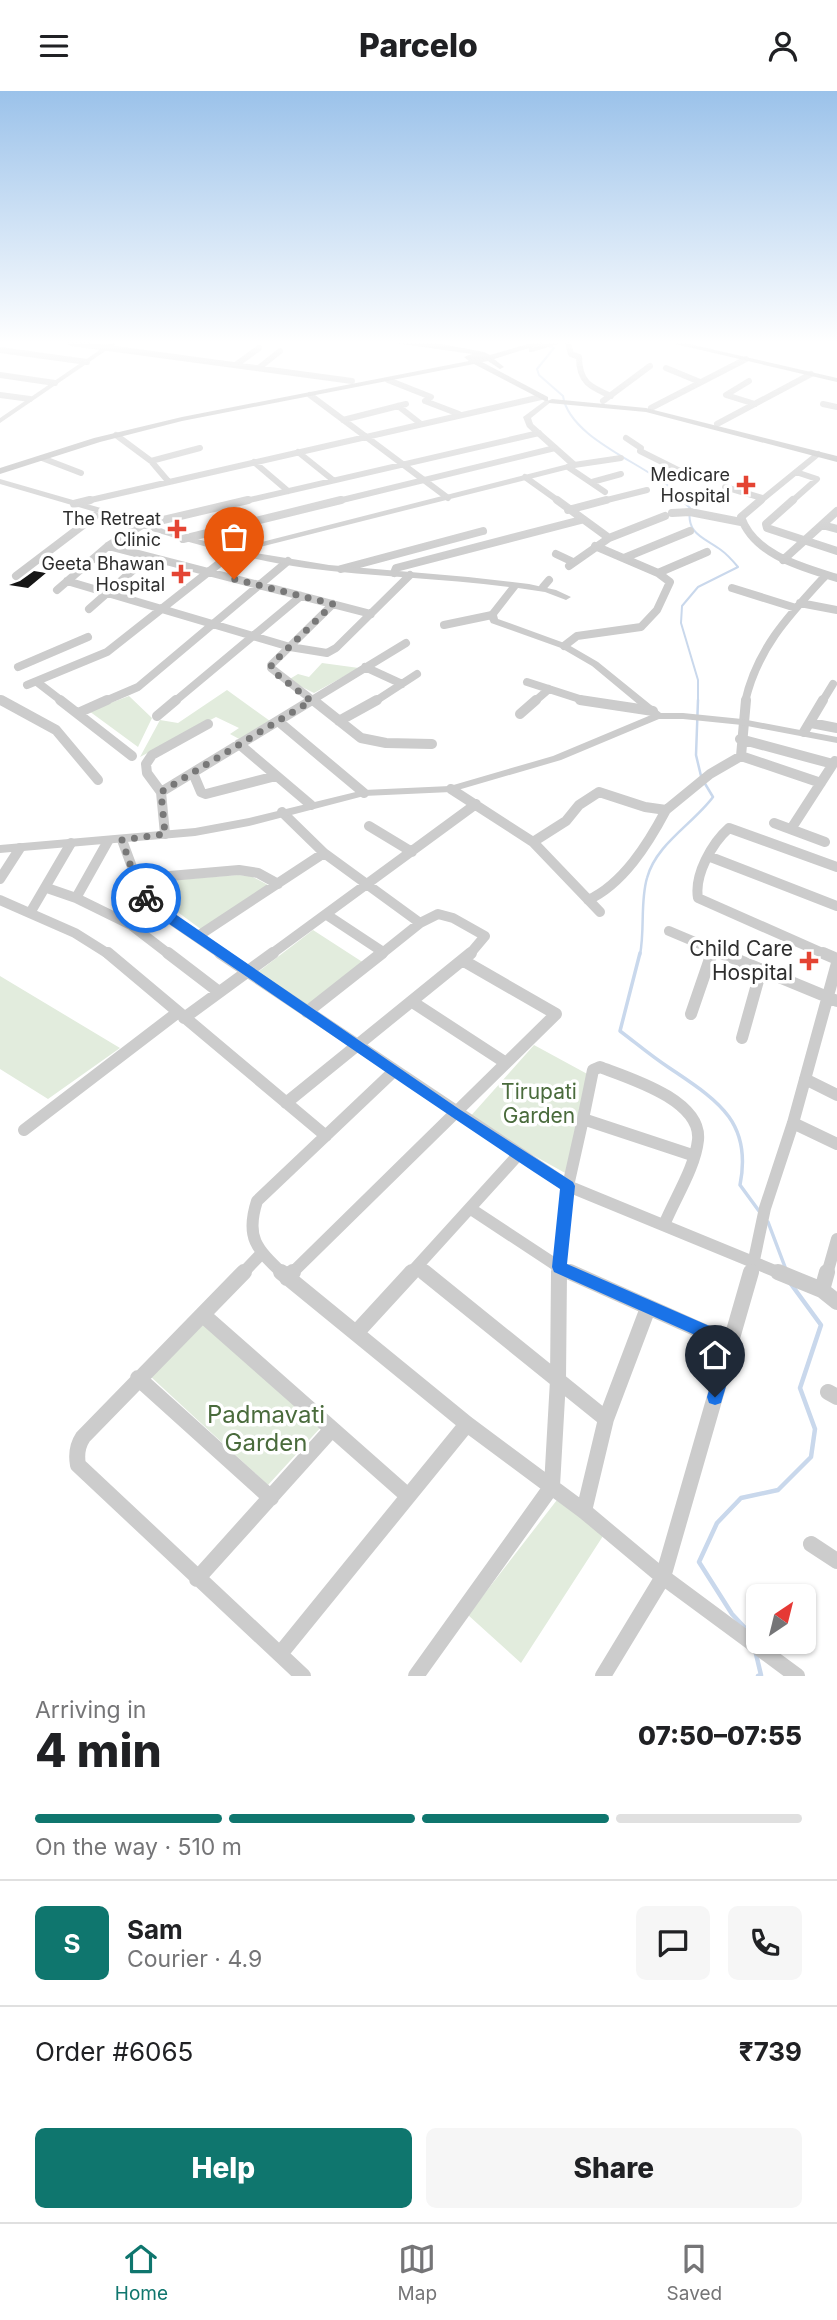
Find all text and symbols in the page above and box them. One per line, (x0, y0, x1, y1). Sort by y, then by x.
text: Parcelo (359, 26, 478, 65)
icon: menu (35, 27, 73, 65)
icon: person (764, 27, 802, 65)
place label: Medicare Hospital (650, 464, 730, 506)
marker: Medicare Hospital (736, 475, 756, 495)
pin (204, 507, 264, 579)
place label: The Retreat Clinic (62, 508, 161, 550)
icon: bag (215, 518, 253, 556)
marker: The Retreat Clinic (167, 519, 187, 539)
place label: Geeta Bhawan Hospital (41, 553, 165, 595)
marker: Geeta Bhawan Hospital (171, 564, 191, 584)
courier (111, 863, 181, 933)
icon: bike (127, 879, 165, 917)
place label: Child Care Hospital (689, 936, 793, 985)
marker: Child Care Hospital (799, 951, 819, 971)
park label: Tirupati Garden (501, 1079, 577, 1128)
pin (685, 1325, 745, 1397)
icon: home (696, 1336, 734, 1374)
park label: Padmavati Garden (207, 1400, 325, 1457)
north arrow (746, 1584, 816, 1654)
map controls (746, 1584, 816, 1654)
text: Arriving in (35, 1696, 146, 1724)
text: 07:50–07:55 (638, 1720, 802, 1751)
text: 4 min (35, 1722, 162, 1778)
text: On the way · 510 m (35, 1833, 242, 1861)
button: chat (636, 1906, 710, 1980)
button: phone (728, 1906, 802, 1980)
text: Sam (127, 1914, 183, 1945)
text: S (63, 1928, 81, 1959)
text: Courier · 4.9 (127, 1945, 262, 1973)
text: Order #6065 (35, 2036, 193, 2067)
text: ₹739 (739, 2036, 802, 2067)
button: Help (35, 2128, 412, 2208)
button: Share (426, 2128, 802, 2208)
tab: Home (115, 2240, 168, 2305)
tab: Map (398, 2240, 437, 2305)
tab: Saved (667, 2240, 722, 2305)

